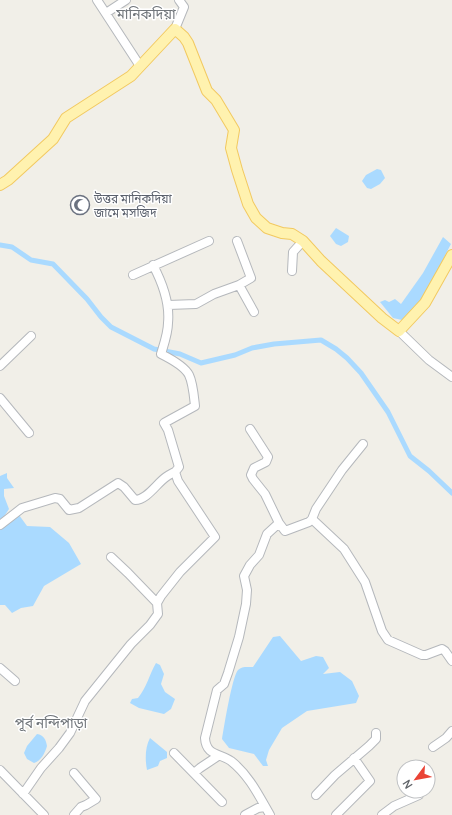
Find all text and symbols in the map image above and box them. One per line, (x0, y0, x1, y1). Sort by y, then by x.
district label: মানিকদিয়া (115, 4, 176, 23)
place label: উত্তর মানিকদিয়া জামে মসজিদ (93, 190, 173, 221)
mosque icon: উত্তর মানিকদিয়া জামে মসজিদ (69, 194, 91, 216)
district label: পূর্ব নন্দিপাড়া (15, 713, 88, 732)
north arrow (396, 759, 436, 799)
text: N (399, 777, 416, 792)

